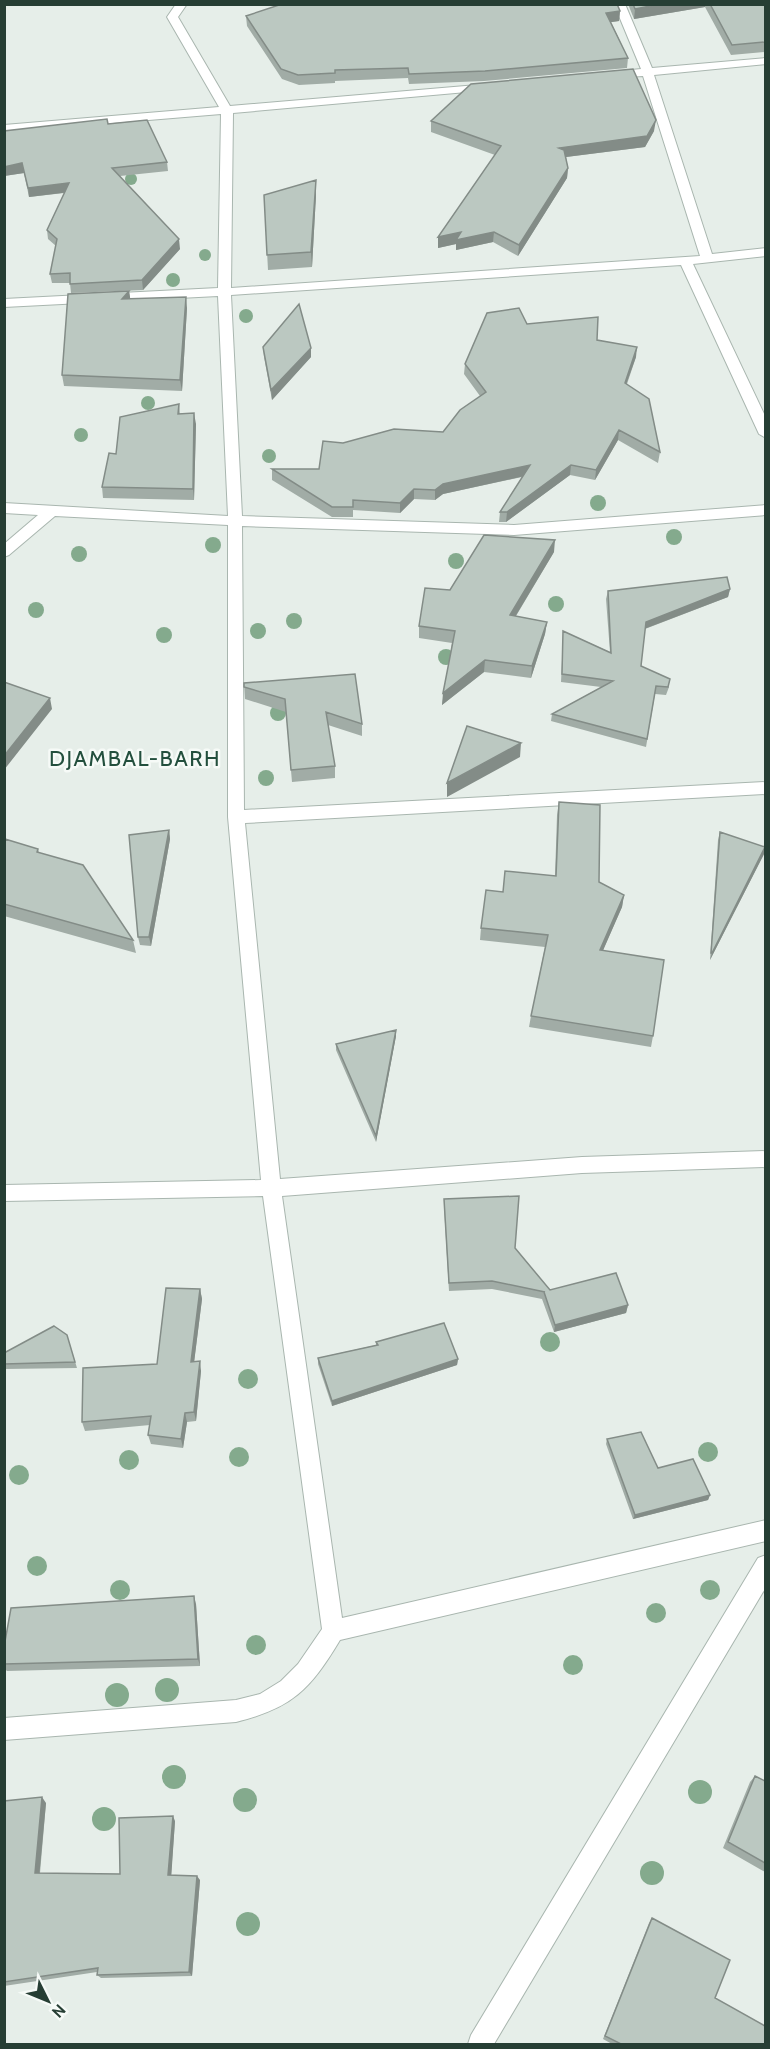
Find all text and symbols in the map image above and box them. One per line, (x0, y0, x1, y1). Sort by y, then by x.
district label: DJAMBAL-BARH (49, 745, 221, 772)
north arrow (18, 1971, 78, 2031)
text: N (48, 2000, 69, 2022)

